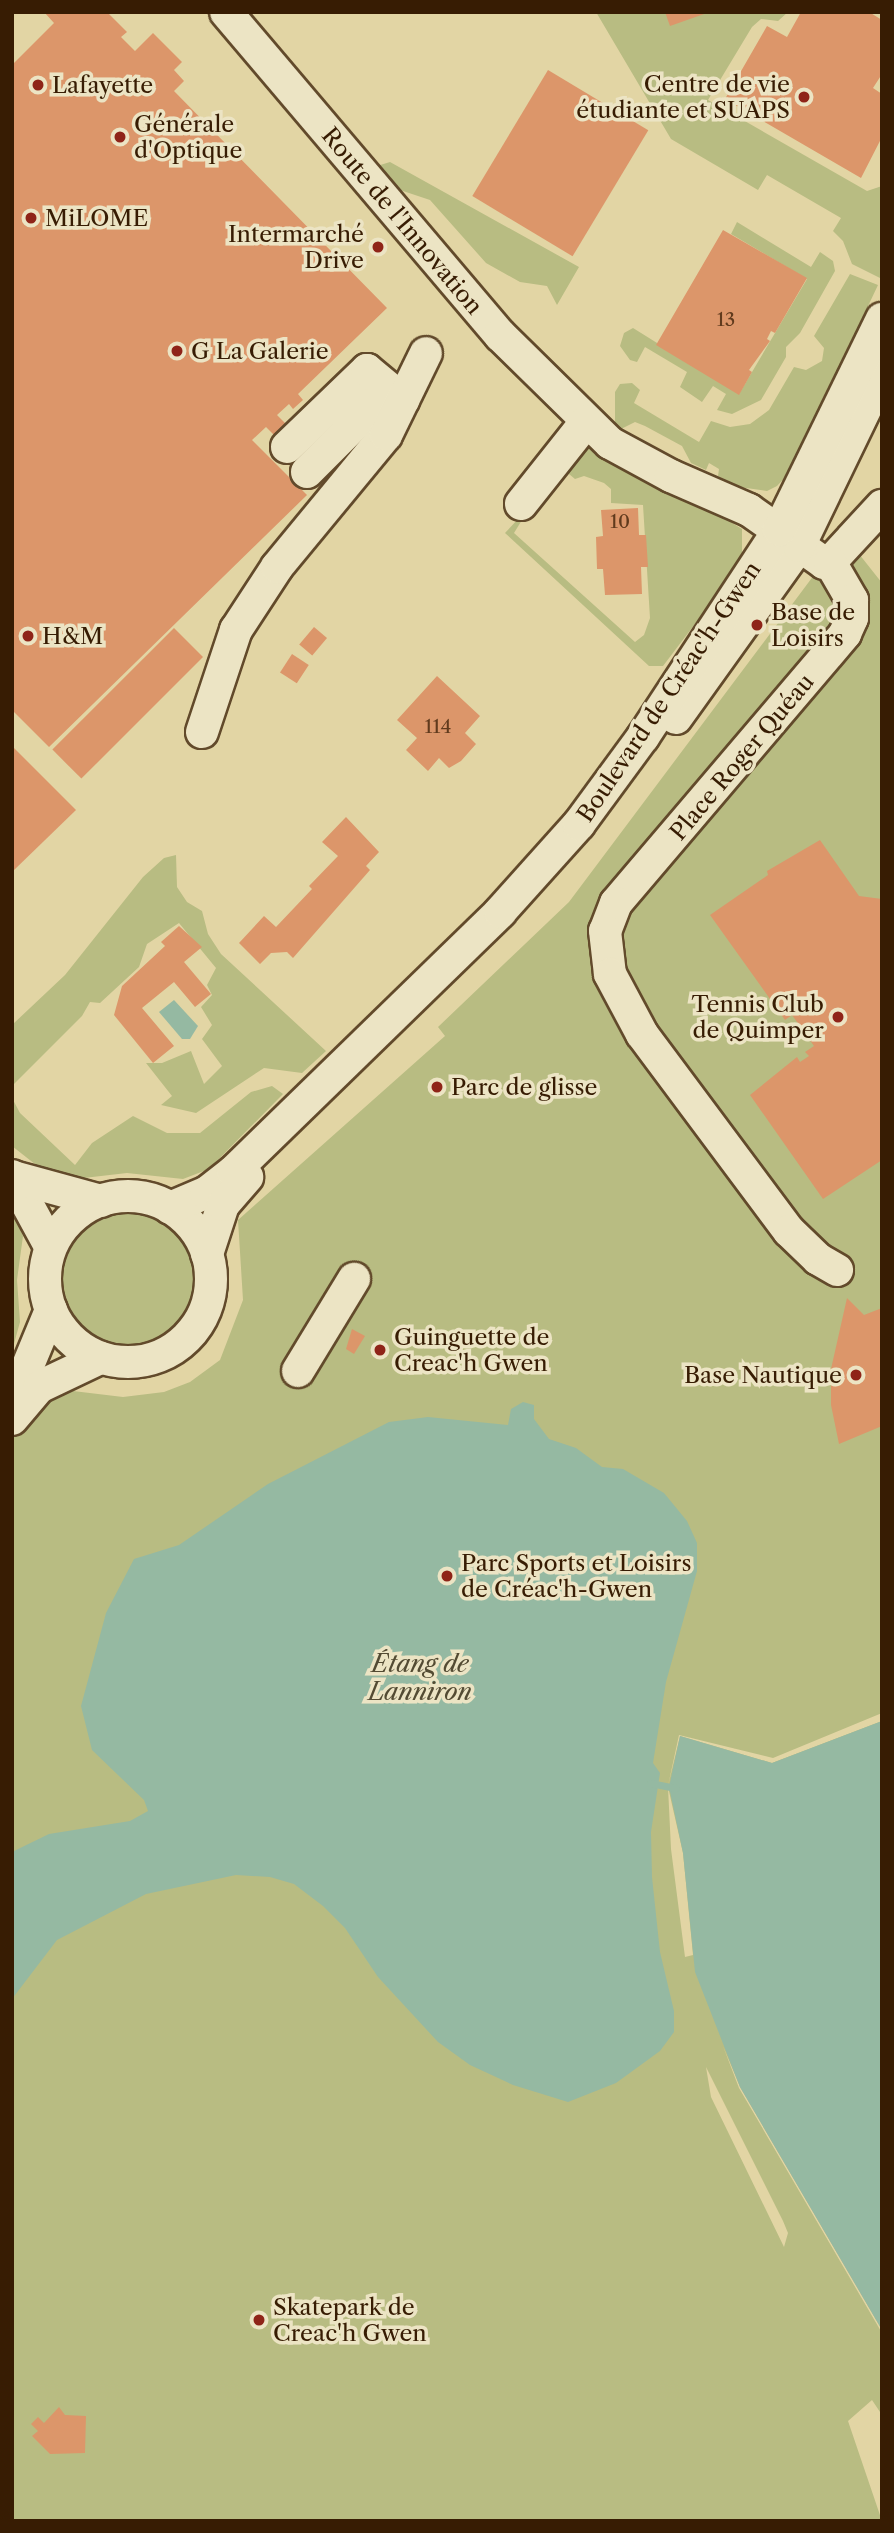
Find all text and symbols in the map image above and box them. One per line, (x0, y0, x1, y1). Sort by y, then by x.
place label: Centre de vie étudiante et SUAPS (576, 70, 790, 124)
place label: Lafayette (52, 71, 153, 99)
marker: Lafayette (30, 77, 46, 93)
marker: Centre de vie étudiante et SUAPS (796, 89, 812, 105)
place label: Générale d'Optique (134, 110, 242, 164)
street label: Route de l'Innovation (316, 122, 488, 320)
marker: Générale d'Optique (112, 129, 128, 145)
place label: MiLOME (45, 204, 148, 232)
marker: MiLOME (23, 210, 39, 226)
place label: Intermarché Drive (228, 220, 364, 274)
marker: Intermarché Drive (370, 239, 386, 255)
house number: 13 (717, 309, 735, 331)
place label: G La Galerie (191, 337, 329, 365)
marker: G La Galerie (169, 343, 185, 359)
house number: 10 (610, 511, 630, 533)
street label: Boulevard de Créac'h-Gwen (571, 557, 767, 827)
place label: Base de Loisirs (771, 598, 855, 652)
marker: Base de Loisirs (749, 617, 765, 633)
place label: H&M (42, 622, 103, 650)
marker: H&M (20, 628, 36, 644)
street label: Place Roger Quéau (664, 668, 820, 846)
house number: 114 (425, 716, 451, 738)
place label: Tennis Club de Quimper (692, 990, 824, 1044)
marker: Tennis Club de Quimper (830, 1009, 846, 1025)
place label: Parc de glisse (451, 1073, 597, 1101)
marker: Parc de glisse (429, 1079, 445, 1095)
place label: Guinguette de Creac'h Gwen (394, 1323, 549, 1377)
marker: Guinguette de Creac'h Gwen (372, 1342, 388, 1358)
place label: Base Nautique (684, 1361, 842, 1389)
marker: Base Nautique (848, 1367, 864, 1383)
place label: Parc Sports et Loisirs de Créac'h-Gwen (461, 1549, 692, 1603)
marker: Parc Sports et Loisirs de Créac'h-Gwen (439, 1568, 455, 1584)
water label: Étang de Lanniron (368, 1650, 472, 1706)
place label: Skatepark de Creac'h Gwen (273, 2293, 427, 2347)
marker: Skatepark de Creac'h Gwen (251, 2312, 267, 2328)

